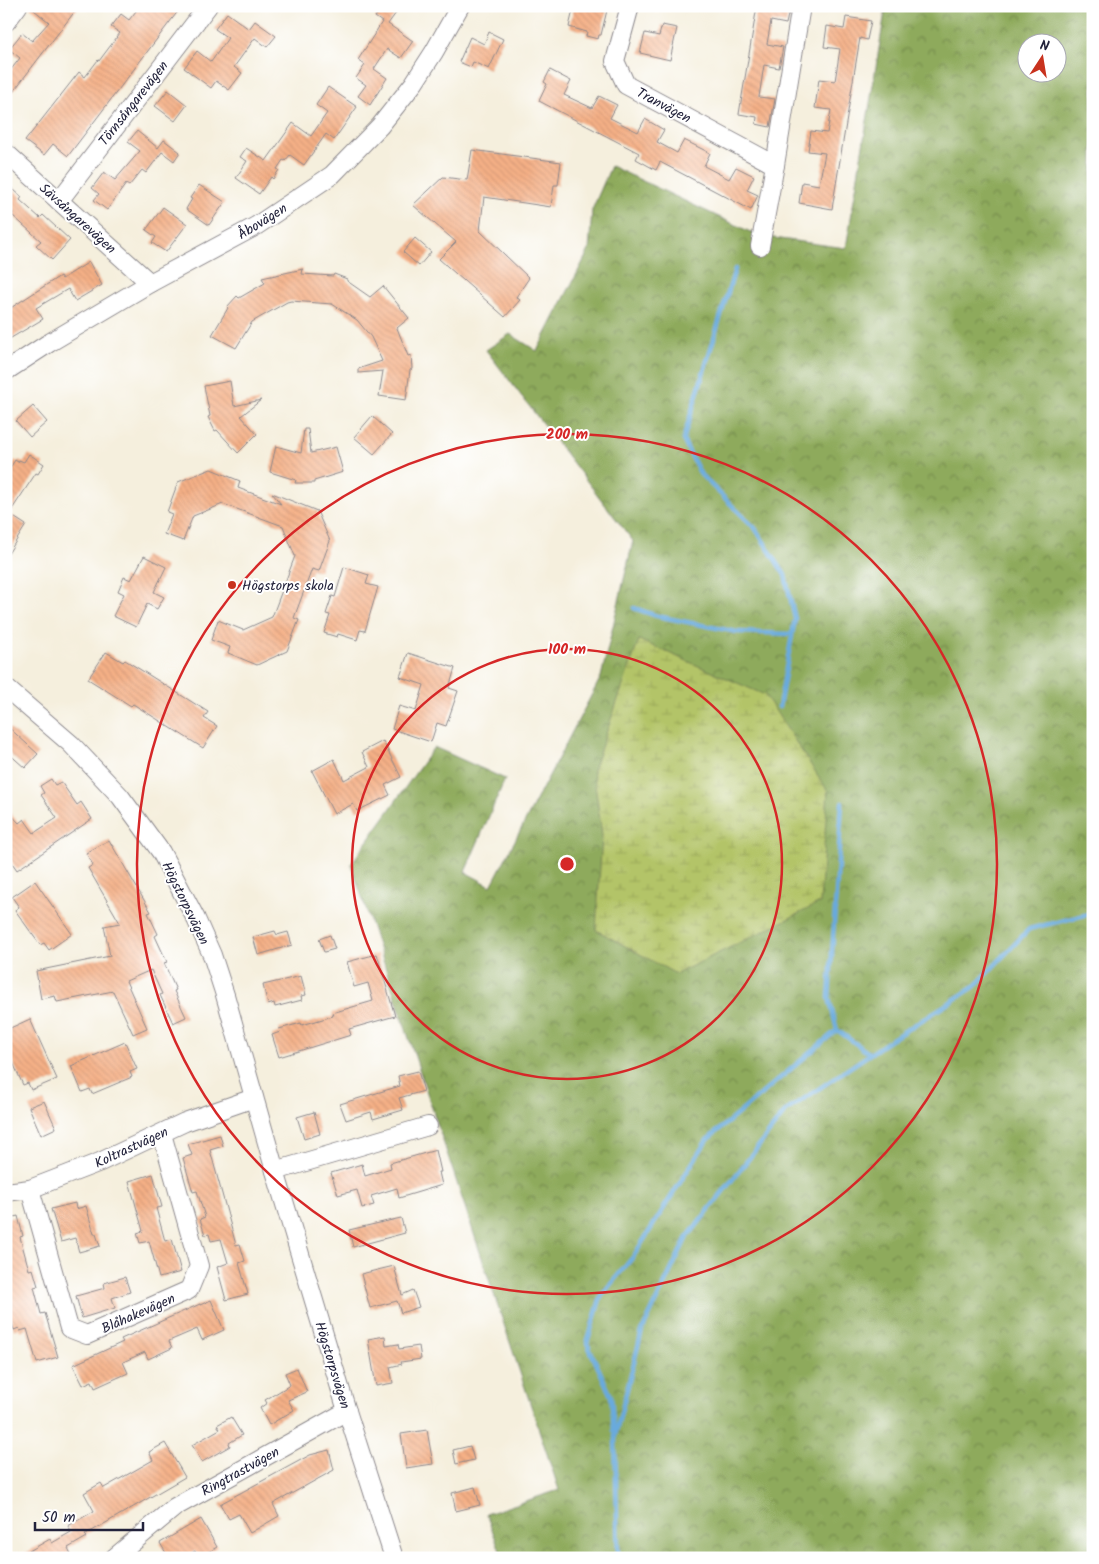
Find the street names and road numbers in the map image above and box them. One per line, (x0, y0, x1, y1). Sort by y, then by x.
street label: Törnsångarevägen (93, 56, 174, 151)
street label: Tranvägen (632, 82, 695, 129)
street label: Sävsångarevägen (34, 178, 121, 259)
street label: Åbovägen (233, 198, 292, 246)
street label: Högstorpsvägen (155, 858, 215, 949)
street label: Koltrastvägen (91, 1121, 172, 1175)
street label: Blåhakevägen (98, 1288, 179, 1340)
street label: Högstorpsvägen (308, 1319, 356, 1412)
street label: Ringtrastvägen (197, 1441, 284, 1502)

